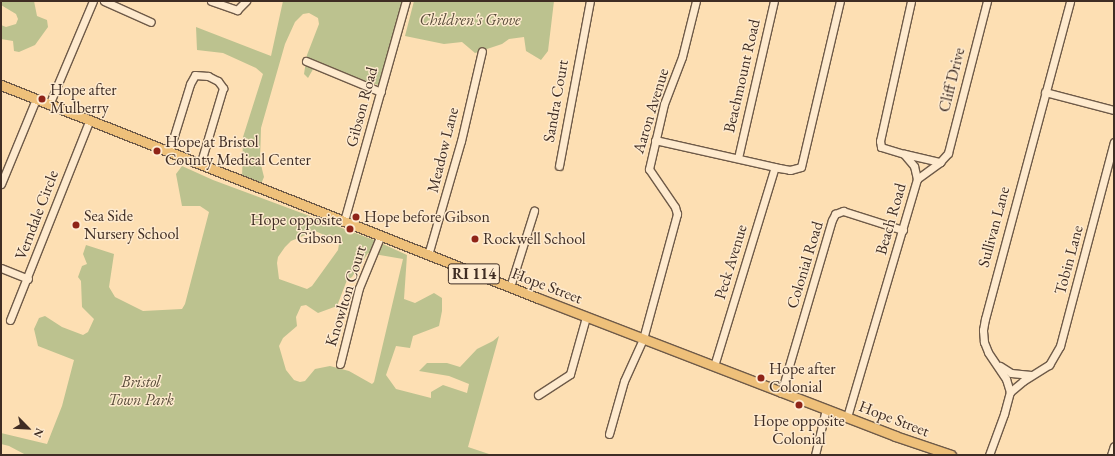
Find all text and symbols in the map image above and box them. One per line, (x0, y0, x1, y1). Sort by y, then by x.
park label: Children's Grove (420, 10, 520, 30)
street label: Beachmount Road (720, 17, 764, 135)
street label: Cliff Drive (935, 46, 969, 114)
street label: Sandra Court (539, 58, 573, 144)
street label: Gibson Road (342, 65, 382, 149)
street label: Aaron Avenue (629, 66, 673, 156)
place label: Hope after Mulberry (50, 80, 117, 118)
marker: Hope after Mulberry (37, 94, 47, 104)
street label: Meadow Lane (423, 105, 463, 195)
place label: Hope at Bristol County Medical Center (165, 132, 311, 170)
marker: Hope at Bristol County Medical Center (152, 146, 162, 156)
street label: Verndale Circle (11, 168, 63, 262)
street label: Beach Road (872, 181, 910, 257)
street label: Sullivan Lane (974, 185, 1014, 269)
place label: Sea Side Nursery School (84, 206, 179, 244)
place label: Hope before Gibson (364, 207, 490, 227)
place label: Hope opposite Gibson (251, 210, 342, 248)
marker: Hope before Gibson (351, 212, 361, 222)
street label: Colonial Road (783, 219, 827, 311)
marker: Sea Side Nursery School (71, 220, 81, 230)
street label: Peck Avenue (711, 222, 751, 302)
street label: Tobin Lane (1051, 223, 1087, 297)
marker: Hope opposite Gibson (345, 224, 355, 234)
place label: Rockwell School (483, 229, 586, 249)
marker: Rockwell School (470, 234, 480, 244)
street label: Knowlton Court (322, 243, 370, 349)
road number: RI 114 (447, 261, 501, 287)
street label: Hope Street (509, 264, 585, 308)
place label: Hope after Colonial (769, 359, 836, 397)
park label: Bristol Town Park (108, 372, 174, 410)
marker: Hope after Colonial (756, 373, 766, 383)
street label: Hope Street (856, 397, 932, 441)
marker: Hope opposite Colonial (794, 400, 804, 410)
north arrow (8, 408, 48, 448)
place label: Hope opposite Colonial (753, 411, 845, 449)
text: N (31, 426, 47, 440)

